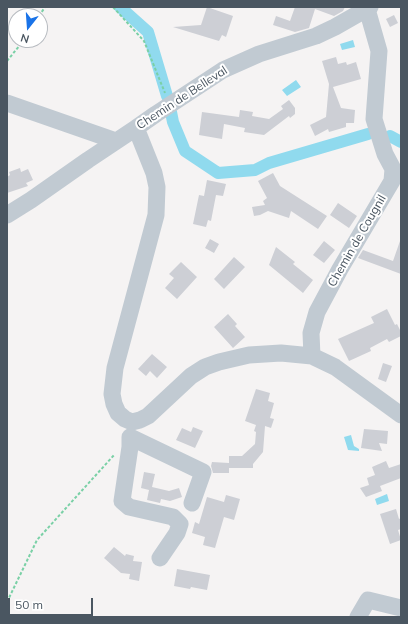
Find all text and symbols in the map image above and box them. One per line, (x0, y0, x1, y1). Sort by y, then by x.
north arrow (8, 8, 48, 48)
text: N (19, 31, 31, 46)
street label: Chemin de Belleval (134, 63, 230, 133)
street label: Chemin de Cougnil (325, 192, 389, 290)
scale bar (10, 590, 95, 616)
text: 50 m (15, 597, 43, 612)

